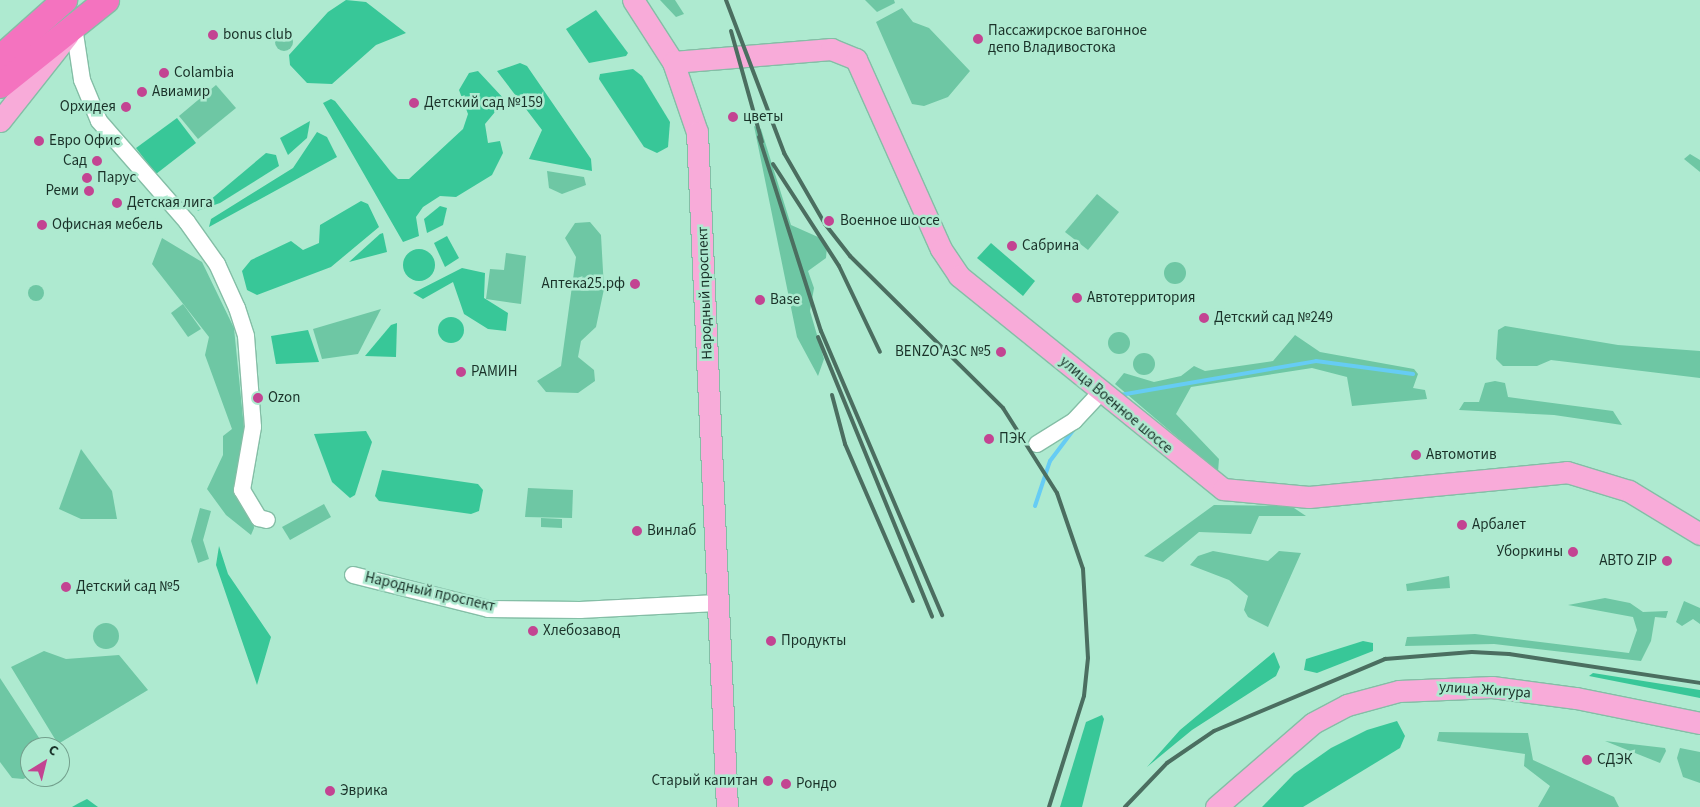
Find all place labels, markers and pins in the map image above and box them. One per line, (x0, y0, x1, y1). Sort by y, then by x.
place label: Пассажирское вагонное депо Владивостока (988, 21, 1147, 56)
place label: bonus club (223, 26, 292, 44)
marker: bonus club (207, 29, 219, 41)
marker: Пассажирское вагонное депо Владивостока (972, 33, 984, 45)
place label: Colambia (174, 64, 234, 82)
marker: Colambia (158, 67, 170, 79)
place label: Авиамир (152, 83, 210, 101)
marker: Авиамир (136, 86, 148, 98)
place label: Детский сад №159 (424, 94, 543, 112)
marker: Детский сад №159 (408, 97, 420, 109)
place label: Орхидея (60, 98, 116, 116)
marker: Орхидея (120, 101, 132, 113)
place label: цветы (743, 108, 783, 126)
marker: цветы (727, 111, 739, 123)
place label: Евро Офис (49, 132, 120, 150)
marker: Евро Офис (33, 135, 45, 147)
place label: Сад (63, 152, 87, 170)
marker: Сад (91, 155, 103, 167)
place label: Парус (97, 169, 136, 187)
marker: Парус (81, 172, 93, 184)
place label: Реми (45, 182, 79, 200)
marker: Реми (83, 185, 95, 197)
place label: Детская лига (127, 194, 213, 212)
marker: Детская лига (111, 197, 123, 209)
place label: Военное шоссе (840, 212, 940, 230)
marker: Военное шоссе (822, 214, 836, 228)
place label: Офисная мебель (52, 216, 163, 234)
marker: Офисная мебель (36, 219, 48, 231)
place label: Сабрина (1022, 237, 1079, 255)
marker: Сабрина (1006, 240, 1018, 252)
place label: Аптека25.рф (542, 275, 625, 293)
marker: Аптека25.рф (629, 278, 641, 290)
place label: Автотерритория (1087, 289, 1196, 307)
place label: Base (770, 291, 800, 309)
marker: Автотерритория (1071, 292, 1083, 304)
marker: Base (754, 294, 766, 306)
place label: Детский сад №249 (1214, 309, 1333, 327)
marker: Детский сад №249 (1198, 312, 1210, 324)
place label: BENZO АЗС №5 (895, 343, 991, 361)
marker: BENZO АЗС №5 (995, 346, 1007, 358)
place label: РАМИН (471, 363, 517, 381)
marker: РАМИН (455, 366, 467, 378)
place label: Ozon (268, 389, 300, 407)
marker: Ozon (252, 392, 264, 404)
place label: ПЭК (999, 430, 1026, 448)
marker: ПЭК (983, 433, 995, 445)
place label: Автомотив (1426, 446, 1497, 464)
marker: Автомотив (1410, 449, 1422, 461)
place label: Арбалет (1472, 516, 1526, 534)
marker: Арбалет (1456, 519, 1468, 531)
place label: Винлаб (647, 522, 696, 540)
marker: Винлаб (631, 525, 643, 537)
place label: Уборкины (1496, 543, 1563, 561)
marker: Уборкины (1567, 546, 1579, 558)
place label: АВТО ZIP (1599, 552, 1657, 570)
marker: АВТО ZIP (1661, 555, 1673, 567)
place label: Детский сад №5 (76, 578, 180, 596)
marker: Детский сад №5 (60, 581, 72, 593)
place label: Хлебозавод (543, 622, 620, 640)
marker: Хлебозавод (527, 625, 539, 637)
place label: Продукты (781, 632, 846, 650)
marker: Продукты (765, 635, 777, 647)
place label: СДЭК (1597, 751, 1632, 769)
marker: СДЭК (1581, 754, 1593, 766)
place label: Старый капитан (652, 772, 758, 790)
marker: Старый капитан (762, 775, 774, 787)
place label: Рондо (796, 775, 837, 793)
marker: Рондо (780, 778, 792, 790)
place label: Эврика (340, 782, 388, 800)
marker: Эврика (324, 785, 336, 797)

